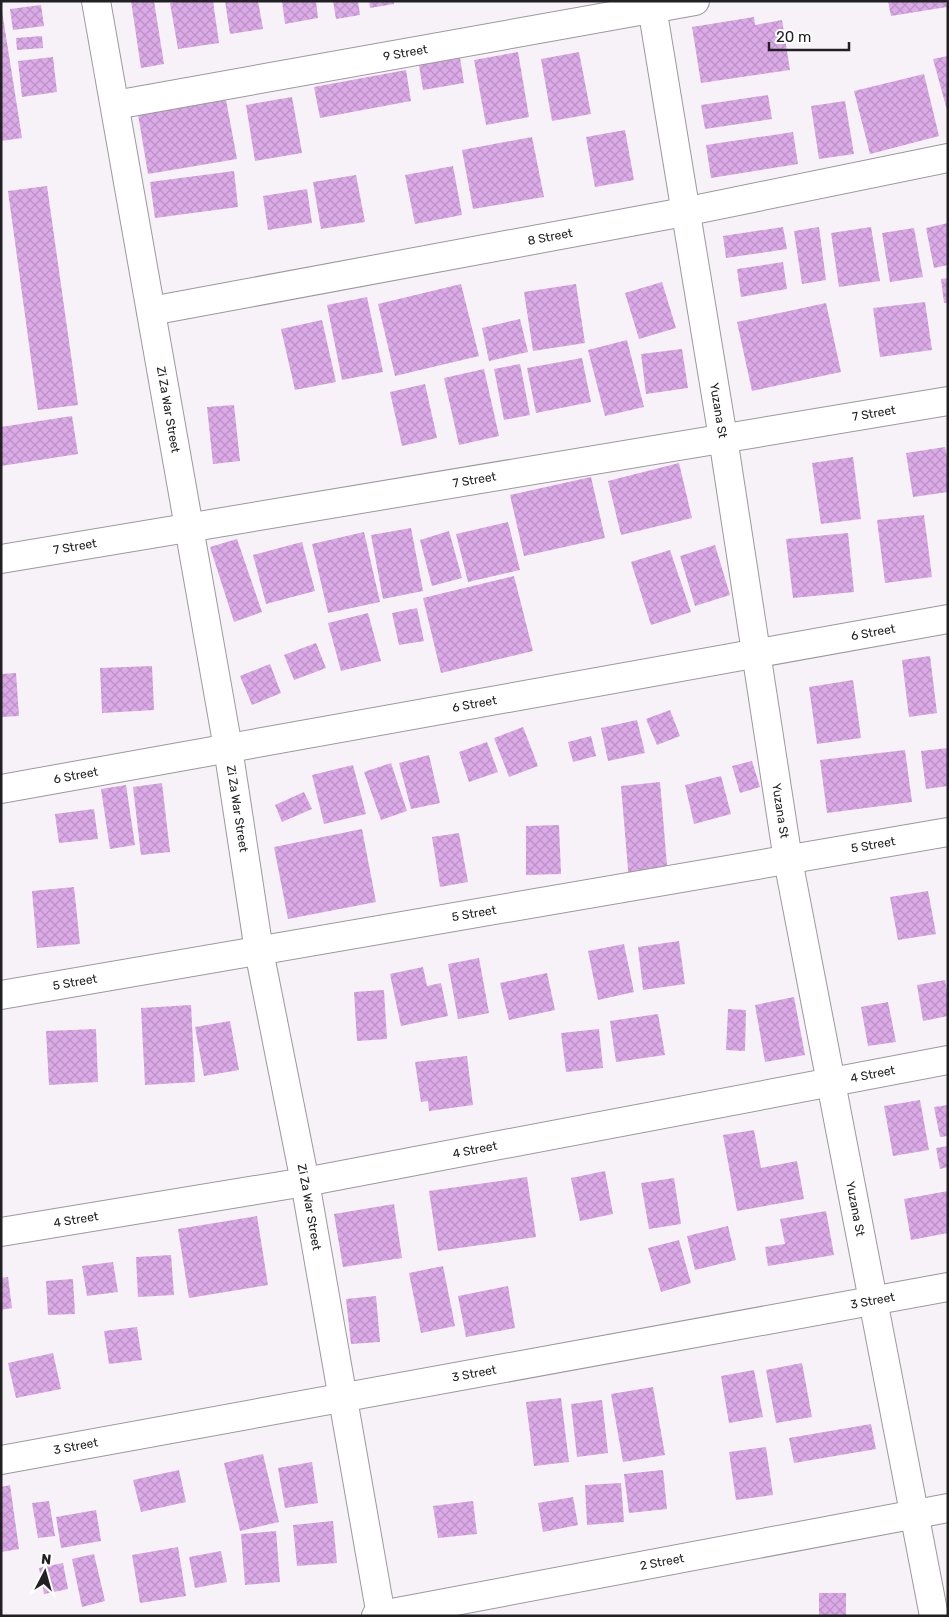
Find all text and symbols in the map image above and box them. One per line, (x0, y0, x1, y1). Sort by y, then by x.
scale bar (769, 20, 849, 52)
text: 20 m (776, 28, 811, 46)
street label: 9 Street (382, 42, 429, 64)
street label: 8 Street (527, 226, 574, 248)
street label: Zi Za War Street (154, 365, 183, 454)
street label: Yuzana St (707, 382, 730, 440)
street label: 7 Street (851, 403, 897, 424)
street label: 7 Street (452, 469, 498, 491)
street label: 7 Street (52, 536, 98, 557)
street label: 6 Street (850, 622, 897, 643)
street label: 6 Street (451, 693, 498, 715)
street label: Zi Za War Street (224, 764, 251, 853)
street label: 6 Street (52, 765, 99, 786)
street label: Yuzana St (769, 782, 792, 840)
street label: 5 Street (850, 834, 897, 856)
street label: 5 Street (451, 903, 498, 924)
street label: 5 Street (52, 972, 98, 993)
street label: 4 Street (849, 1063, 897, 1085)
street label: 4 Street (451, 1139, 499, 1161)
street label: Zi Za War Street (295, 1163, 324, 1252)
street label: Yuzana St (843, 1180, 868, 1238)
street label: 4 Street (53, 1209, 100, 1230)
street label: 3 Street (849, 1290, 896, 1312)
street label: 3 Street (451, 1363, 498, 1384)
street label: 3 Street (52, 1435, 99, 1457)
north arrow (20, 1547, 70, 1597)
text: N (40, 1551, 52, 1569)
street label: 2 Street (639, 1551, 686, 1573)

